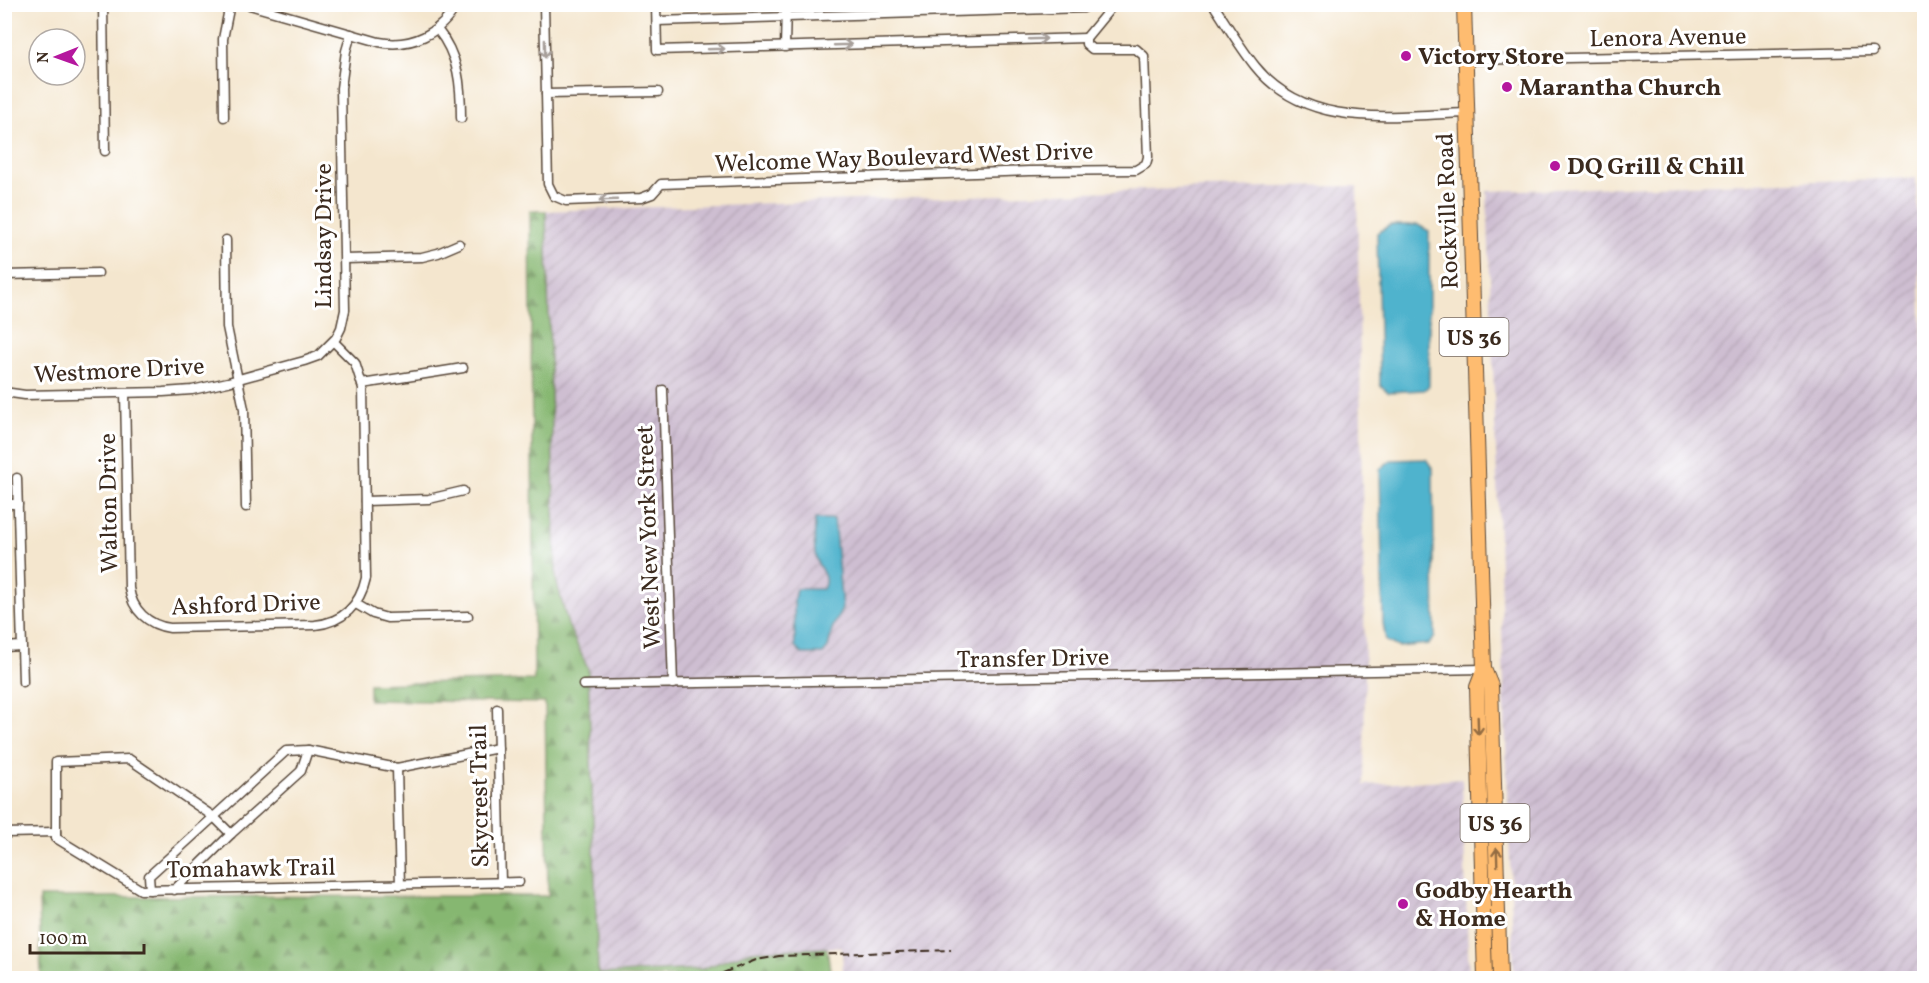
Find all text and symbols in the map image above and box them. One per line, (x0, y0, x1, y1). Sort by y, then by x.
street label: Lenora Avenue (1589, 21, 1747, 57)
north arrow (27, 27, 87, 87)
one-way arrow (1028, 34, 1048, 45)
one-way arrow (539, 39, 551, 59)
one-way arrow (833, 39, 853, 51)
place label: Victory Store (1418, 41, 1564, 75)
one-way arrow (705, 43, 725, 54)
marker: Victory Store (1399, 49, 1413, 63)
text: N (33, 51, 55, 63)
place label: Marantha Church (1519, 72, 1721, 106)
marker: Marantha Church (1500, 80, 1514, 94)
street label: Rockville Road (1429, 132, 1469, 290)
street label: Welcome Way Boulevard West Drive (714, 135, 1094, 183)
place label: DQ Grill & Chill (1567, 151, 1745, 185)
marker: DQ Grill & Chill (1548, 159, 1562, 173)
street label: Lindsay Drive (308, 163, 342, 309)
one-way arrow (599, 194, 619, 205)
road number: US 36 (1440, 318, 1508, 356)
street label: Westmore Drive (33, 351, 205, 393)
street label: West New York Street (629, 424, 671, 650)
street label: Walton Drive (92, 433, 128, 573)
street label: Ashford Drive (171, 586, 321, 626)
street label: Transfer Drive (956, 642, 1110, 678)
one-way arrow (1472, 716, 1484, 736)
street label: Skycrest Trail (463, 724, 499, 868)
road number: US 36 (1460, 804, 1530, 842)
one-way arrow (1491, 848, 1502, 868)
street label: Tomahawk Trail (166, 852, 336, 888)
place label: Godby Hearth & Home (1415, 875, 1573, 937)
marker: Godby Hearth & Home (1396, 897, 1410, 911)
scale bar (30, 917, 144, 955)
text: 100 m (39, 927, 88, 952)

